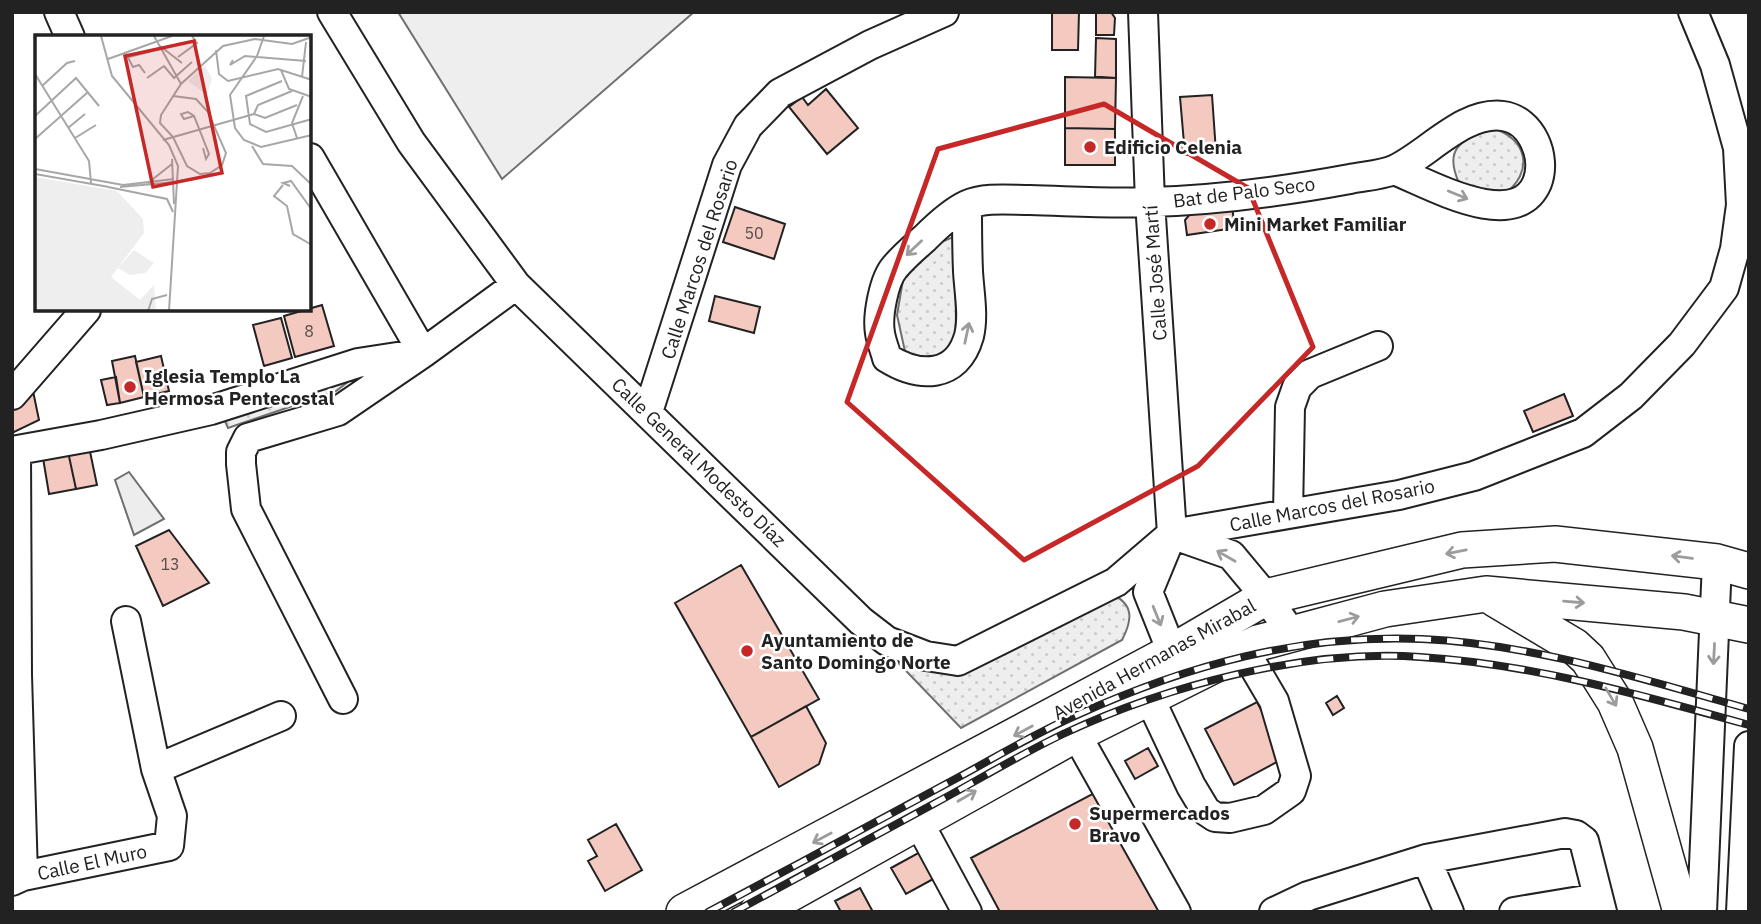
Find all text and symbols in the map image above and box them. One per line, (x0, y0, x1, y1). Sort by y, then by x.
inset map (35, 35, 312, 312)
place label: Edificio Celenia (1104, 135, 1242, 159)
marker: Edificio Celenia (1082, 139, 1098, 155)
street label: Calle Marcos del Rosario (655, 156, 743, 362)
street label: Bat de Palo Seco (1172, 171, 1316, 213)
one-way arrow (1446, 190, 1468, 203)
street label: Calle José Martí (1138, 204, 1172, 341)
place label: Mini Market Familiar (1224, 212, 1407, 236)
marker: Mini Market Familiar (1202, 216, 1218, 232)
house number: 50 (744, 223, 764, 243)
one-way arrow (906, 240, 923, 257)
house number: 8 (304, 321, 314, 341)
one-way arrow (962, 323, 975, 345)
place label: Iglesia Templo La Hermosa Pentecostal (144, 364, 335, 410)
street label: Calle General Modesto Díaz (607, 372, 791, 552)
marker: Iglesia Templo La Hermosa Pentecostal (122, 379, 138, 395)
street label: Calle Marcos del Rosario (1227, 473, 1437, 537)
one-way arrow (1445, 546, 1468, 560)
one-way arrow (1216, 548, 1237, 562)
one-way arrow (1671, 551, 1694, 564)
house number: 13 (160, 554, 180, 574)
street label: Avenida Hermanas Mirabal (1048, 593, 1260, 725)
one-way arrow (1562, 596, 1585, 609)
one-way arrow (1152, 604, 1165, 626)
one-way arrow (1337, 612, 1360, 625)
place label: Ayuntamiento de Santo Domingo Norte (761, 628, 951, 674)
one-way arrow (1707, 642, 1720, 665)
marker: Ayuntamiento de Santo Domingo Norte (739, 643, 755, 659)
one-way arrow (1604, 686, 1618, 706)
one-way arrow (1013, 725, 1034, 738)
one-way arrow (956, 789, 976, 803)
place label: Supermercados Bravo (1089, 801, 1230, 847)
marker: Supermercados Bravo (1067, 816, 1083, 832)
one-way arrow (812, 832, 833, 845)
street label: Calle El Muro (35, 839, 149, 885)

